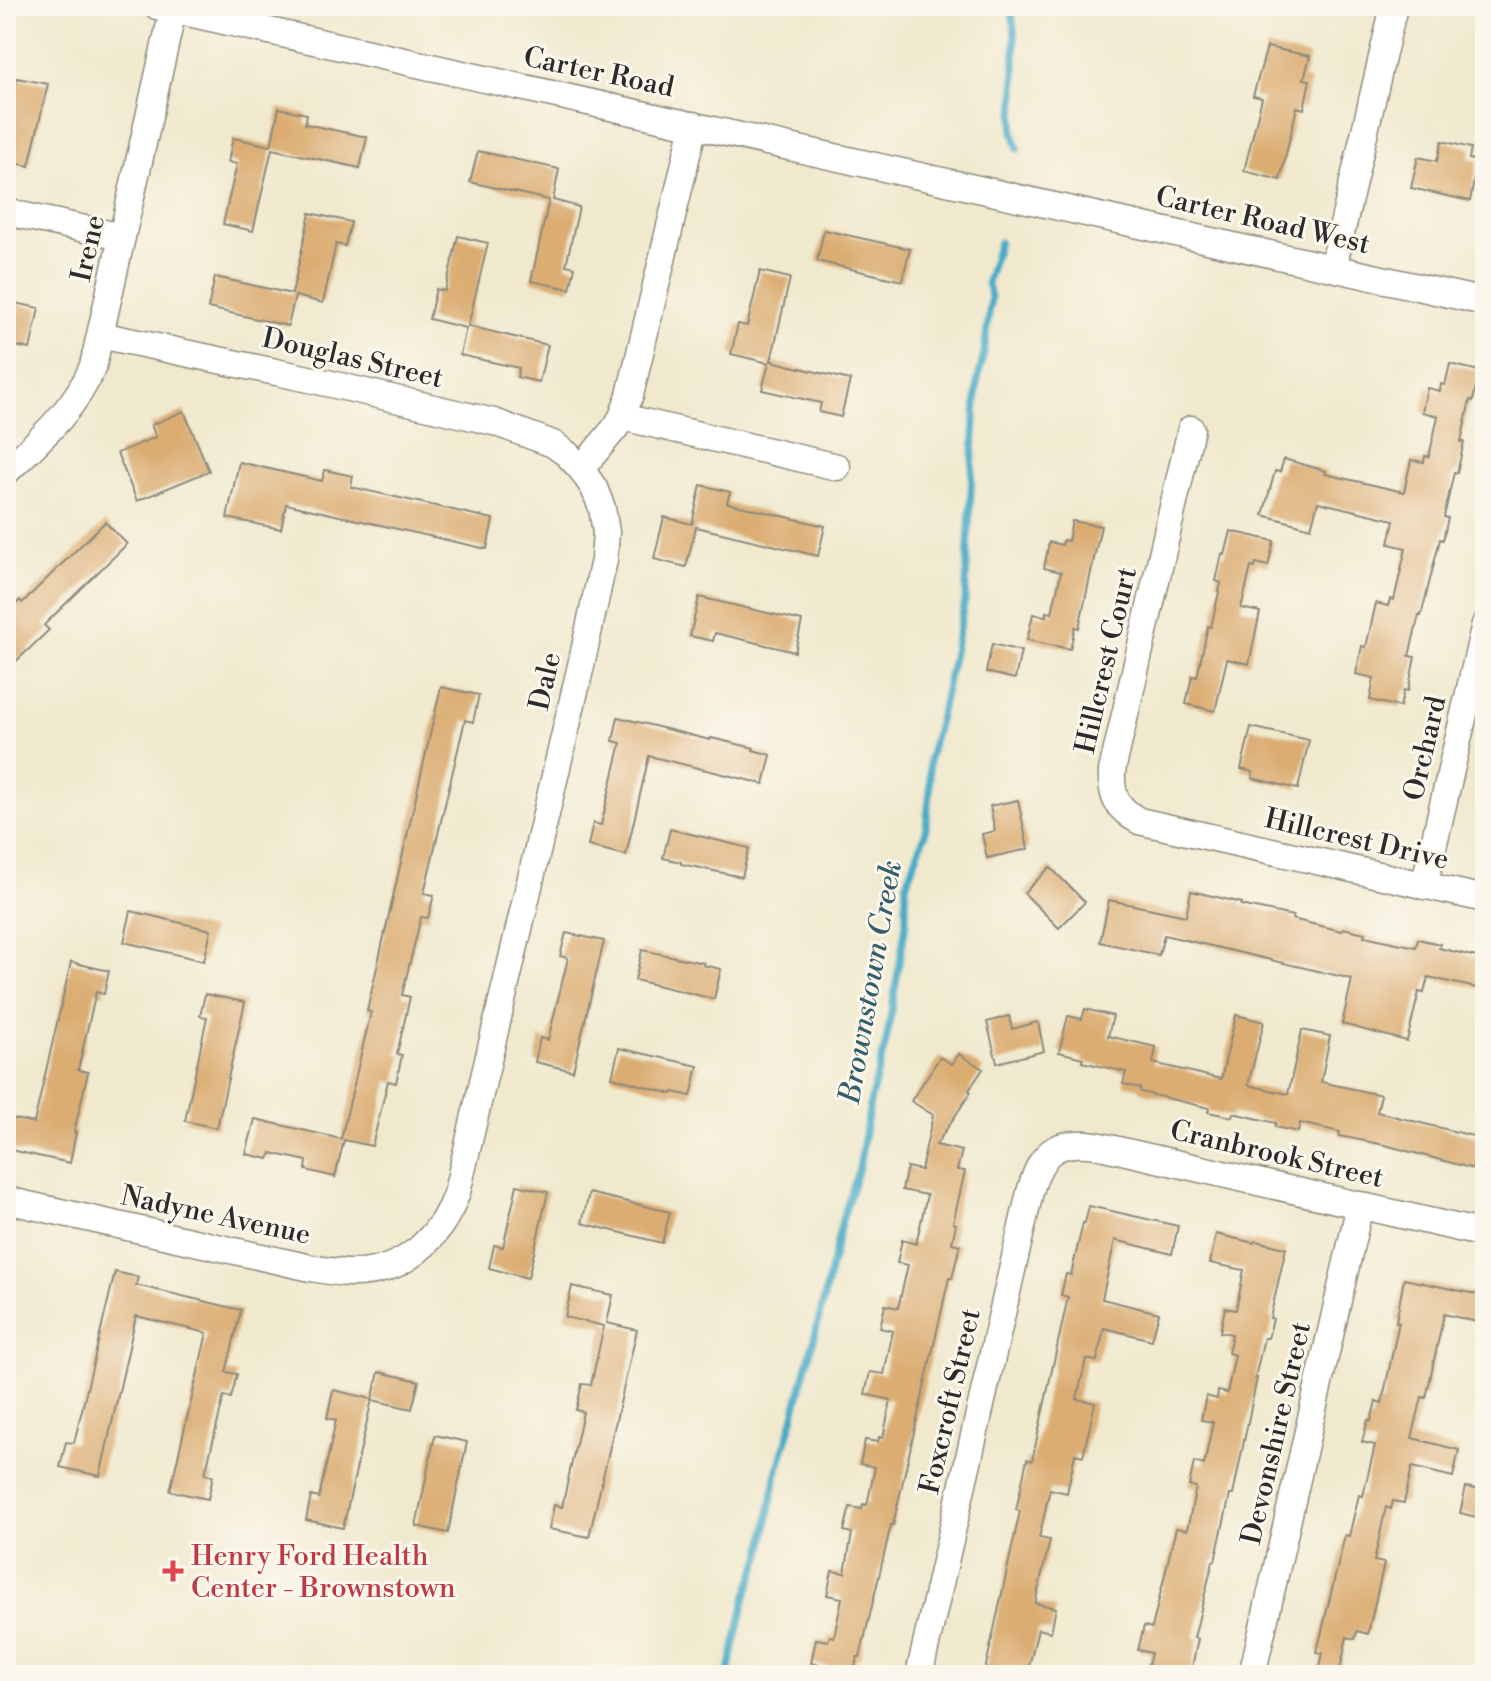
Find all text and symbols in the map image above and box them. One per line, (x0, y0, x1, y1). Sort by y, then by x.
street label: Carter Road (520, 39, 677, 105)
street label: Carter Road West (1152, 179, 1373, 262)
street label: Irene (64, 212, 113, 285)
street label: Douglas Street (259, 321, 447, 396)
street label: Hillcrest Court (1068, 564, 1145, 757)
street label: Dale (522, 649, 569, 714)
street label: Orchard (1396, 693, 1454, 804)
street label: Hillcrest Drive (1261, 801, 1452, 878)
water label: Brownstown Creek (831, 857, 911, 1108)
street label: Cranbrook Street (1167, 1113, 1387, 1196)
street label: Nadyne Avenue (118, 1178, 314, 1253)
street label: Foxcroft Street (912, 1305, 989, 1497)
street label: Devonshire Street (1234, 1318, 1319, 1548)
place label: Henry Ford Health Center - Brownstown (191, 1539, 456, 1606)
marker: Henry Ford Health Center - Brownstown (162, 1560, 184, 1582)

